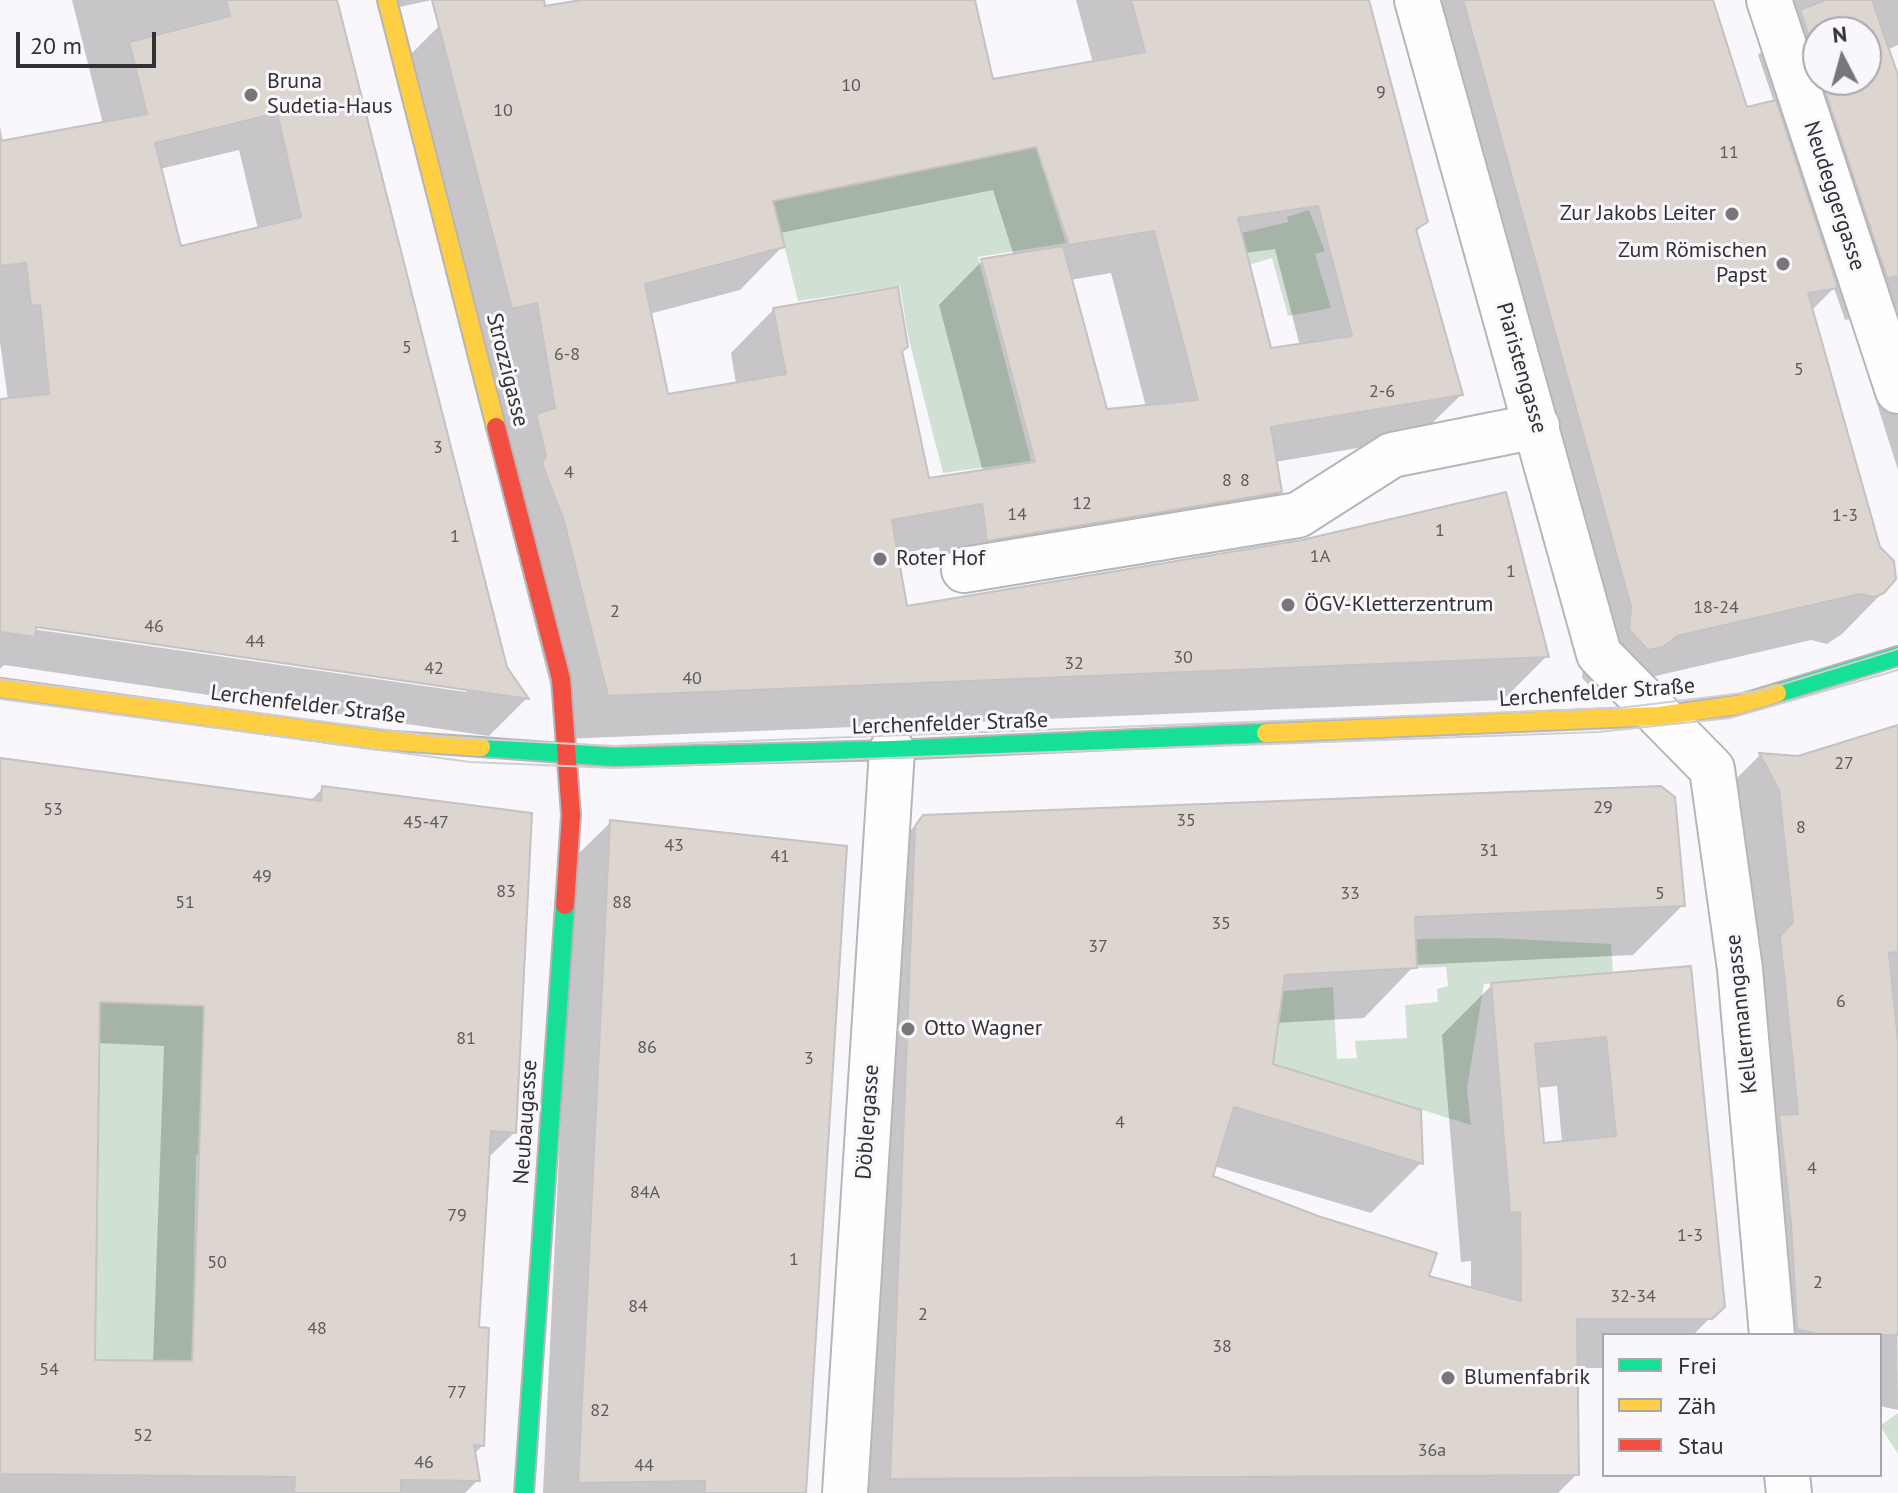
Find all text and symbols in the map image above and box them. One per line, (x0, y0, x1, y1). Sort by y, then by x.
scale bar (20, 16, 160, 66)
north arrow (1802, 16, 1882, 96)
text: N (1831, 19, 1848, 49)
text: 20 m (30, 30, 82, 61)
place label: Bruna Sudetia-Haus (267, 69, 393, 120)
house number: 10 (841, 75, 861, 97)
house number: 9 (1376, 82, 1386, 104)
marker: Bruna Sudetia-Haus (242, 86, 260, 104)
house number: 10 (493, 100, 513, 122)
street label: Neudeggergasse (1797, 118, 1871, 274)
house number: 11 (1719, 142, 1739, 164)
place label: Zur Jakobs Leiter (1560, 201, 1716, 227)
marker: Zur Jakobs Leiter (1723, 205, 1741, 223)
place label: Zum Römischen Papst (1618, 238, 1767, 290)
marker: Zum Römischen Papst (1774, 255, 1792, 273)
street label: Piaristengasse (1490, 300, 1552, 436)
street label: Strozzigasse (480, 311, 534, 429)
house number: 5 (402, 337, 412, 359)
house number: 6-8 (554, 344, 580, 366)
house number: 5 (1794, 359, 1804, 381)
house number: 2-6 (1369, 381, 1395, 403)
house number: 3 (433, 437, 443, 459)
house number: 4 (564, 462, 574, 484)
house number: 8 (1222, 470, 1232, 492)
house number: 8 (1240, 470, 1250, 492)
house number: 12 (1072, 493, 1092, 515)
house number: 14 (1007, 504, 1027, 526)
house number: 1-3 (1832, 505, 1858, 527)
house number: 1 (1435, 520, 1445, 542)
house number: 1 (450, 526, 460, 548)
place label: Roter Hof (896, 546, 985, 572)
house number: 1A (1310, 546, 1330, 568)
marker: Roter Hof (871, 550, 889, 568)
house number: 1 (1506, 561, 1516, 583)
place label: ÖGV-Kletterzentrum (1304, 592, 1493, 618)
marker: ÖGV-Kletterzentrum (1279, 596, 1297, 614)
house number: 18-24 (1693, 597, 1739, 619)
house number: 2 (610, 601, 620, 623)
house number: 46 (144, 616, 164, 638)
house number: 44 (245, 631, 265, 653)
house number: 30 (1173, 647, 1193, 669)
house number: 32 (1064, 653, 1084, 675)
house number: 42 (424, 658, 444, 680)
house number: 40 (682, 668, 702, 690)
street label: Lerchenfelder Straße (1498, 673, 1696, 713)
street label: Lerchenfelder Straße (209, 680, 407, 730)
street label: Lerchenfelder Straße (851, 707, 1049, 741)
house number: 27 (1834, 753, 1854, 775)
house number: 29 (1593, 797, 1613, 819)
house number: 53 (43, 799, 63, 821)
house number: 35 (1176, 810, 1196, 832)
house number: 45-47 (403, 812, 449, 834)
house number: 8 (1796, 817, 1806, 839)
house number: 43 (664, 835, 684, 857)
house number: 31 (1479, 840, 1499, 862)
house number: 41 (770, 846, 790, 868)
house number: 49 (252, 866, 272, 888)
house number: 83 (496, 881, 516, 903)
house number: 33 (1340, 883, 1360, 905)
house number: 5 (1655, 883, 1665, 905)
house number: 51 (175, 892, 195, 914)
house number: 88 (612, 892, 632, 914)
house number: 35 (1211, 913, 1231, 935)
street label: Kellermanngasse (1720, 933, 1764, 1095)
house number: 37 (1088, 936, 1108, 958)
house number: 6 (1836, 991, 1846, 1013)
place label: Otto Wagner (924, 1016, 1042, 1042)
marker: Otto Wagner (899, 1020, 917, 1038)
house number: 81 (456, 1028, 476, 1050)
house number: 86 (637, 1037, 657, 1059)
house number: 3 (804, 1048, 814, 1070)
street label: Neubaugasse (508, 1059, 544, 1185)
street label: Döblergasse (851, 1063, 885, 1181)
house number: 4 (1115, 1112, 1125, 1134)
house number: 4 (1807, 1158, 1817, 1180)
house number: 84A (630, 1182, 660, 1204)
house number: 79 (447, 1205, 467, 1227)
house number: 1-3 (1677, 1225, 1703, 1247)
house number: 1 (789, 1249, 799, 1271)
house number: 50 (207, 1252, 227, 1274)
house number: 2 (1813, 1272, 1823, 1294)
house number: 32-34 (1610, 1286, 1656, 1308)
house number: 84 (628, 1296, 648, 1318)
house number: 2 (918, 1304, 928, 1326)
house number: 48 (307, 1318, 327, 1340)
legend (1602, 1333, 1882, 1477)
house number: 38 (1212, 1336, 1232, 1358)
text: Frei (1678, 1350, 1717, 1381)
house number: 54 (39, 1359, 59, 1381)
place label: Blumenfabrik (1464, 1365, 1590, 1391)
marker: Blumenfabrik (1439, 1369, 1457, 1387)
house number: 77 (447, 1382, 467, 1404)
text: Zäh (1678, 1390, 1716, 1421)
house number: 82 (590, 1400, 610, 1422)
house number: 52 (133, 1425, 153, 1447)
text: Stau (1678, 1430, 1724, 1461)
house number: 36a (1418, 1440, 1446, 1462)
house number: 46 (414, 1452, 434, 1474)
house number: 44 (634, 1455, 654, 1477)

